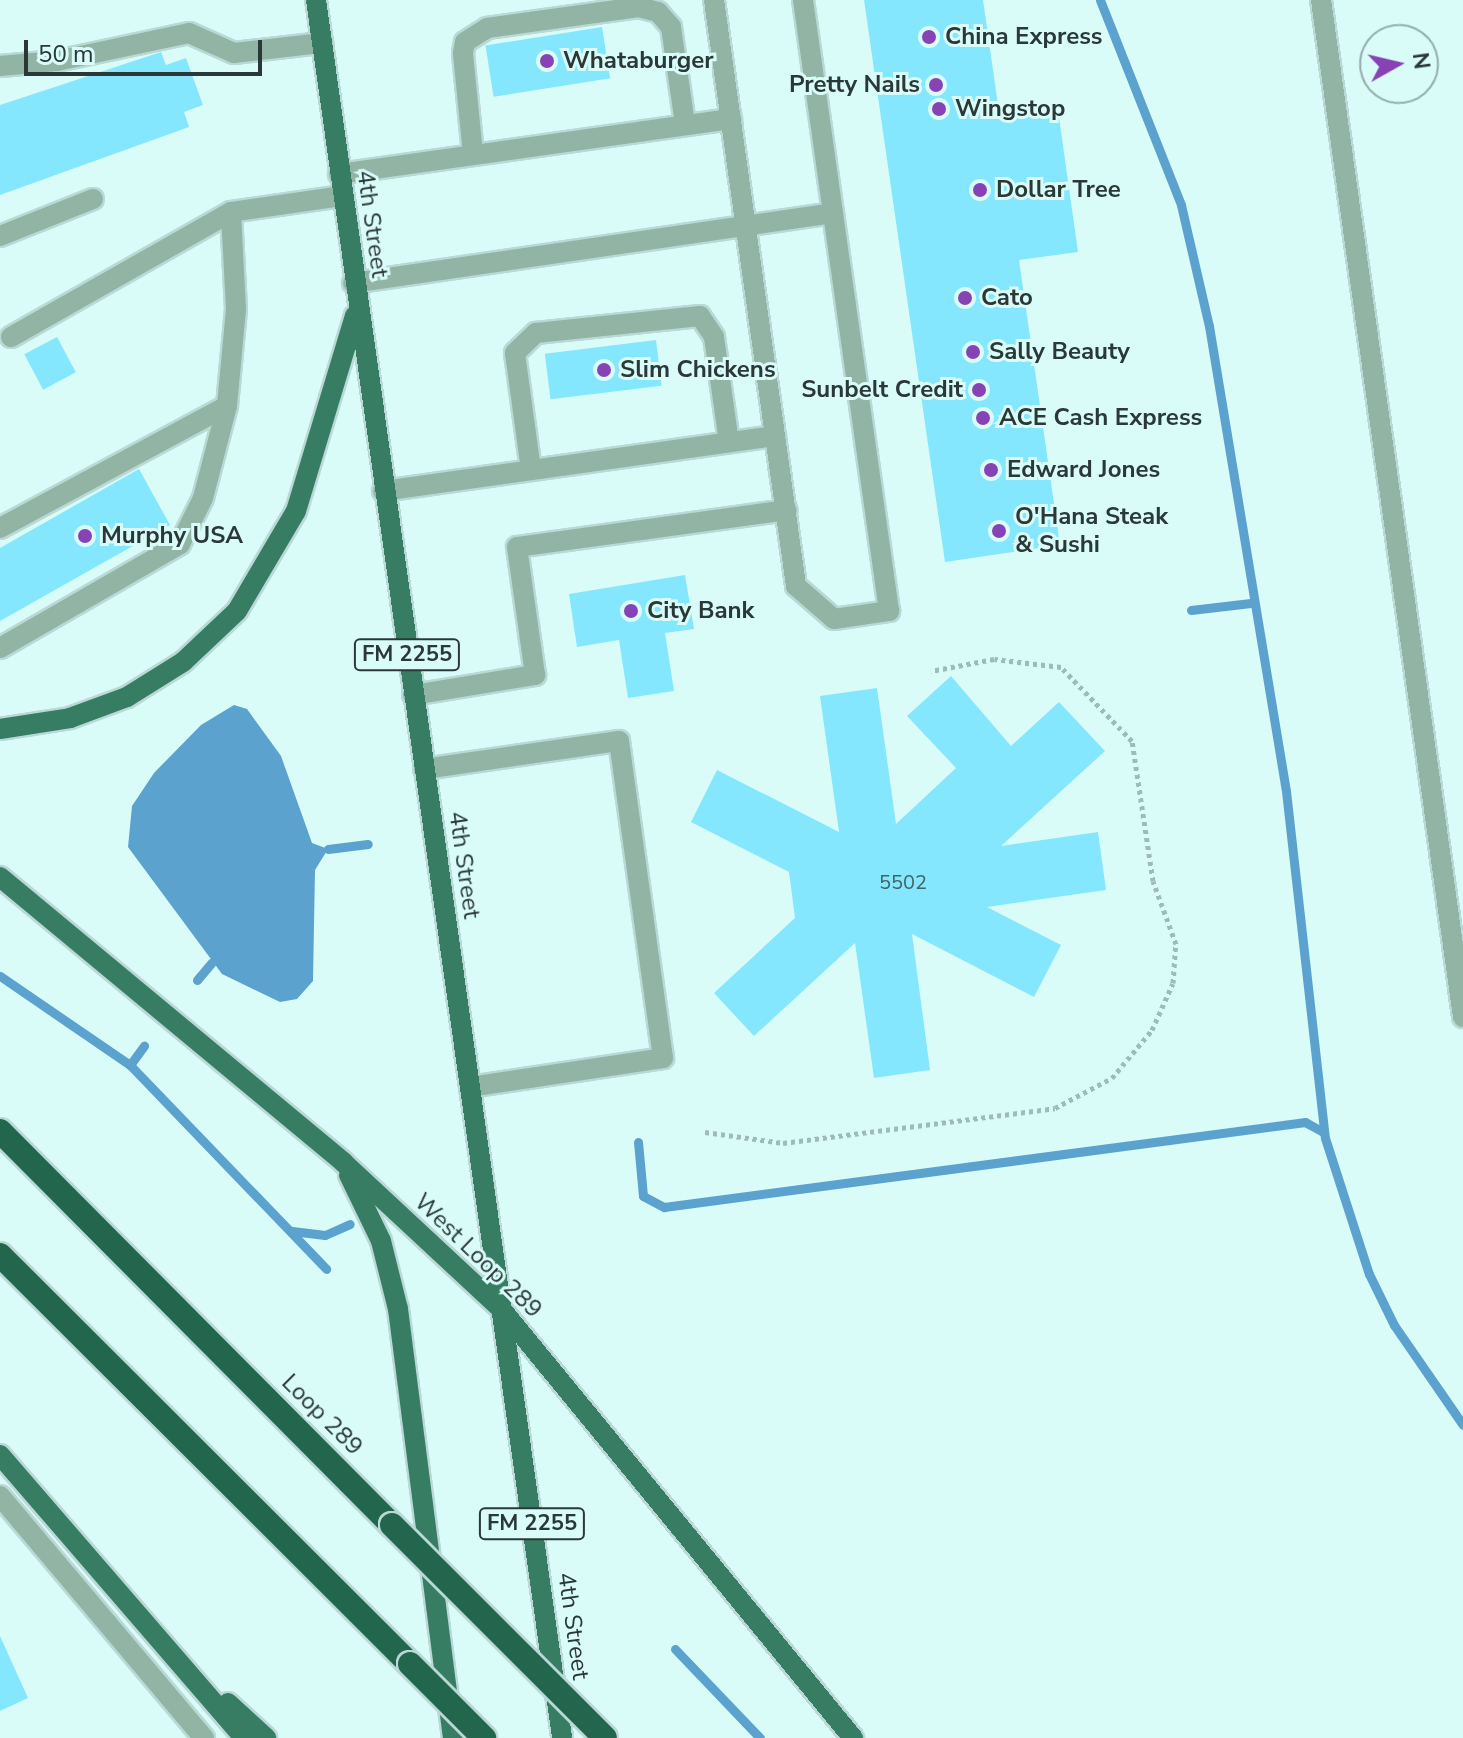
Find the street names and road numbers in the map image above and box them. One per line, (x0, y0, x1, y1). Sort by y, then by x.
street label: 4th Street (350, 168, 394, 280)
road number: FM 2255 (353, 637, 461, 673)
street label: 4th Street (442, 809, 486, 921)
street label: West Loop 289 (408, 1188, 548, 1324)
street label: Loop 289 (275, 1368, 369, 1462)
road number: FM 2255 (478, 1506, 586, 1542)
street label: 4th Street (551, 1570, 595, 1682)

